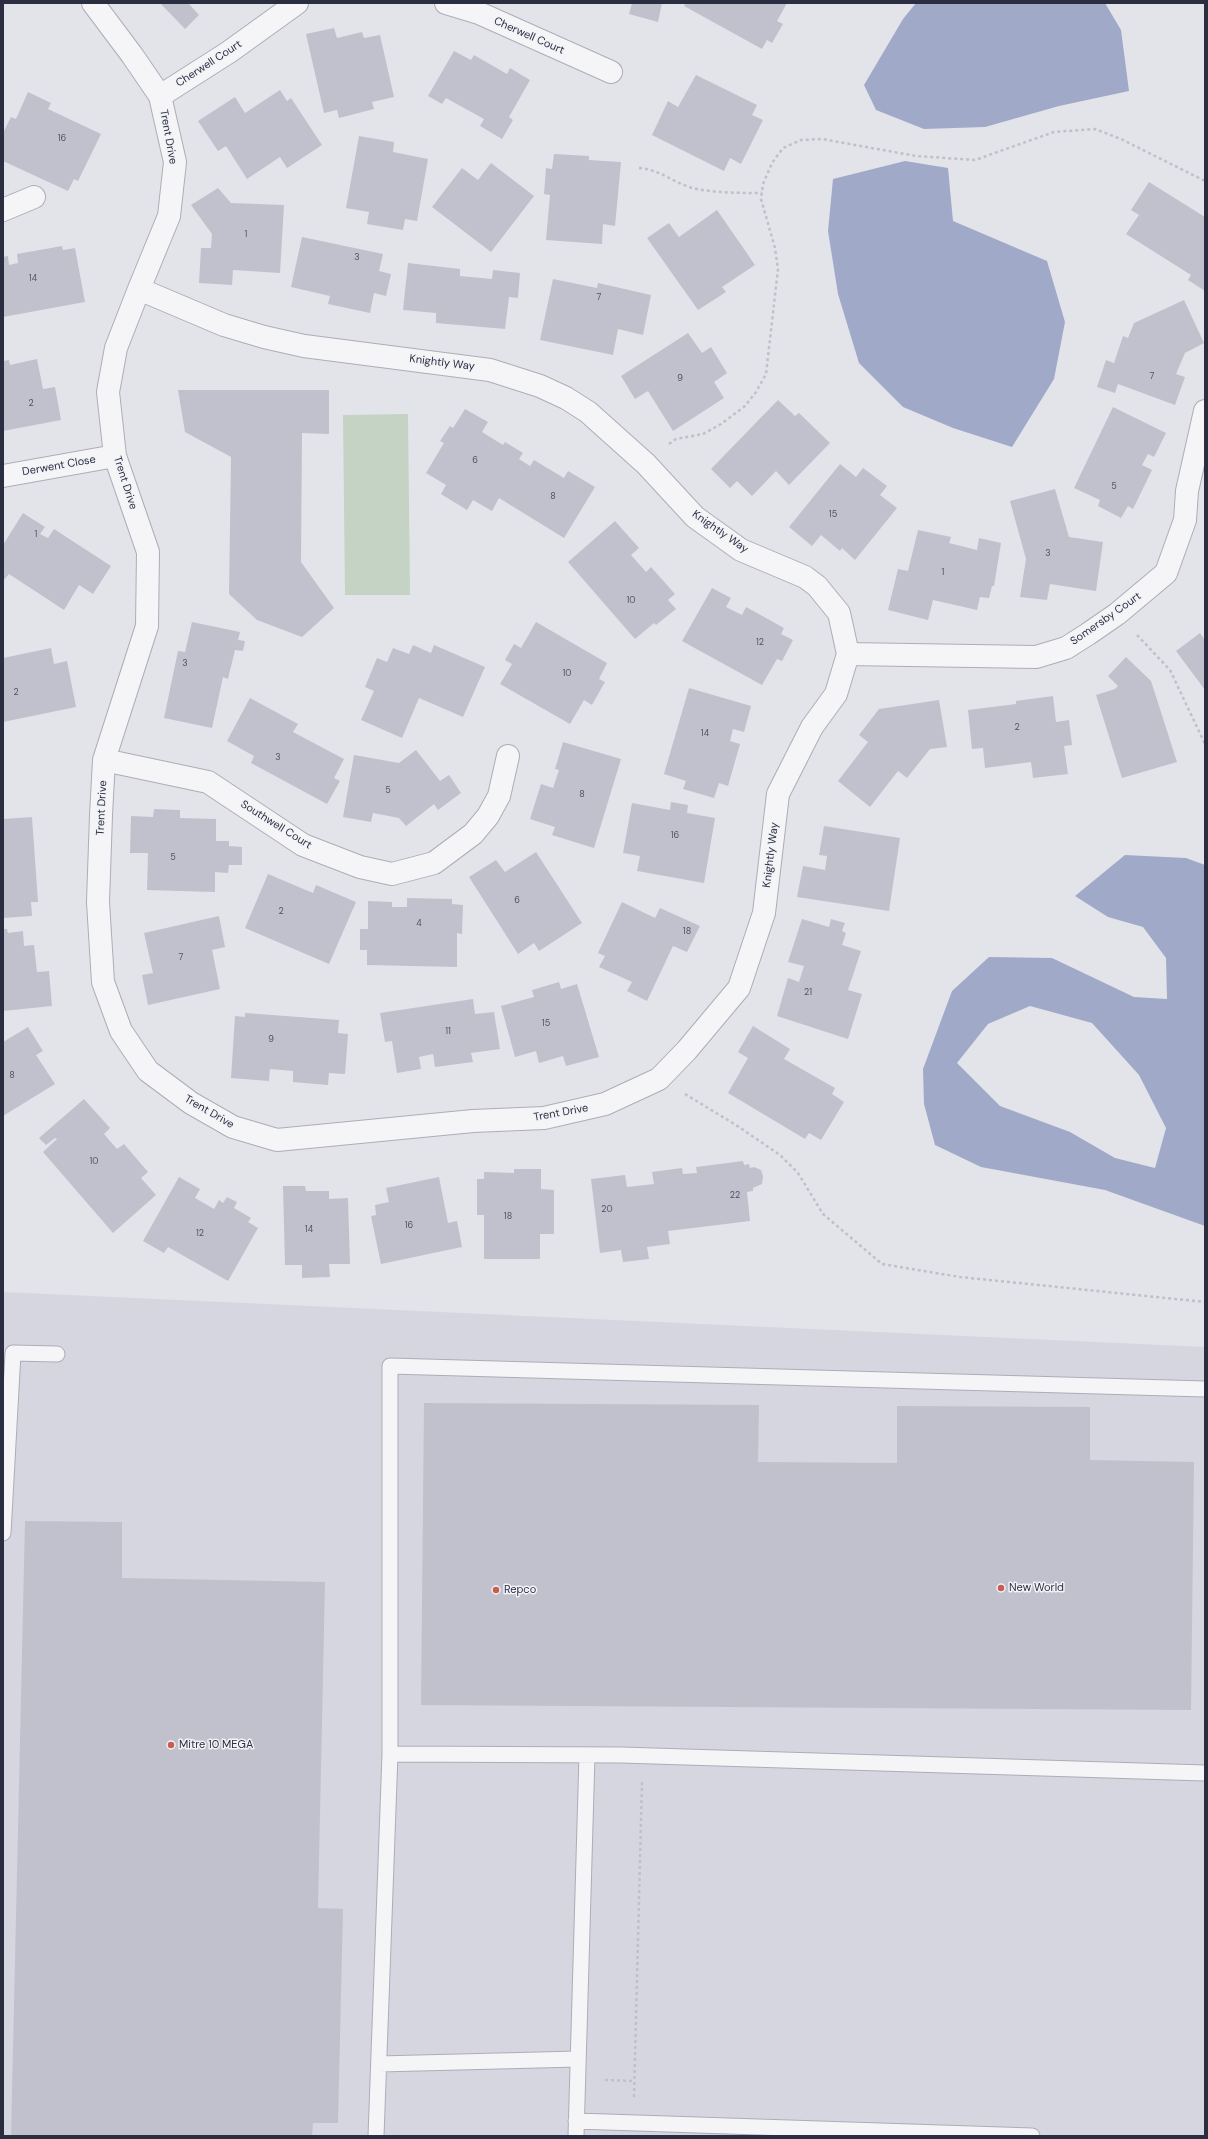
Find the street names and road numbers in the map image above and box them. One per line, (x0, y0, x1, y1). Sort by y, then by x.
street label: Cherwell Court (492, 15, 566, 57)
street label: Cherwell Court (174, 38, 244, 90)
street label: Trent Drive (157, 109, 179, 165)
street label: Knightly Way (409, 352, 475, 374)
street label: Derwent Close (21, 453, 97, 479)
street label: Trent Drive (110, 455, 140, 511)
street label: Knightly Way (689, 508, 751, 556)
street label: Somersby Court (1068, 590, 1144, 648)
street label: Trent Drive (94, 780, 110, 836)
street label: Southwell Court (238, 798, 314, 852)
street label: Knightly Way (760, 822, 782, 888)
street label: Trent Drive (182, 1092, 236, 1132)
street label: Trent Drive (533, 1102, 589, 1124)

